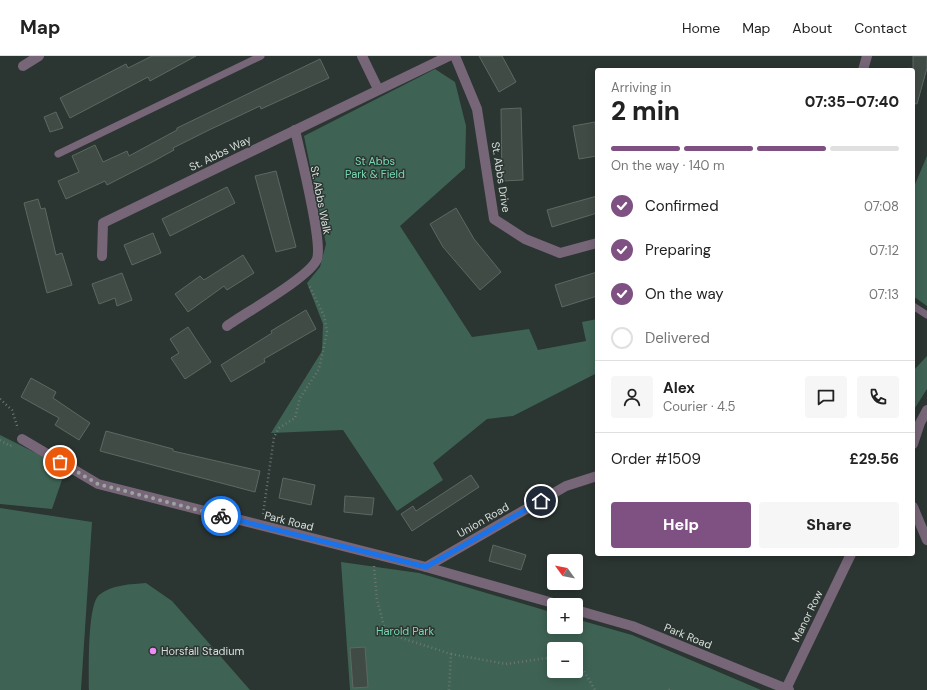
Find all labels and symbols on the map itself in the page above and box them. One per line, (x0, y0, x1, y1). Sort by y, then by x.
street label: St. Abbs Way (187, 132, 253, 174)
street label: St. Abbs Drive (489, 141, 513, 213)
park label: St Abbs Park & Field (345, 154, 405, 181)
street label: St. Abbs Walk (308, 165, 335, 236)
pin (43, 445, 77, 479)
pin (524, 484, 558, 518)
courier (201, 496, 241, 536)
street label: Union Road (455, 500, 511, 540)
street label: Park Road (263, 508, 315, 534)
north arrow (547, 554, 583, 590)
street label: Manor Row (788, 587, 826, 644)
street label: Park Road (662, 620, 714, 652)
park label: Harold Park (376, 624, 434, 638)
place label: Horsfall Stadium (161, 644, 244, 658)
marker: Horsfall Stadium (148, 646, 158, 656)

